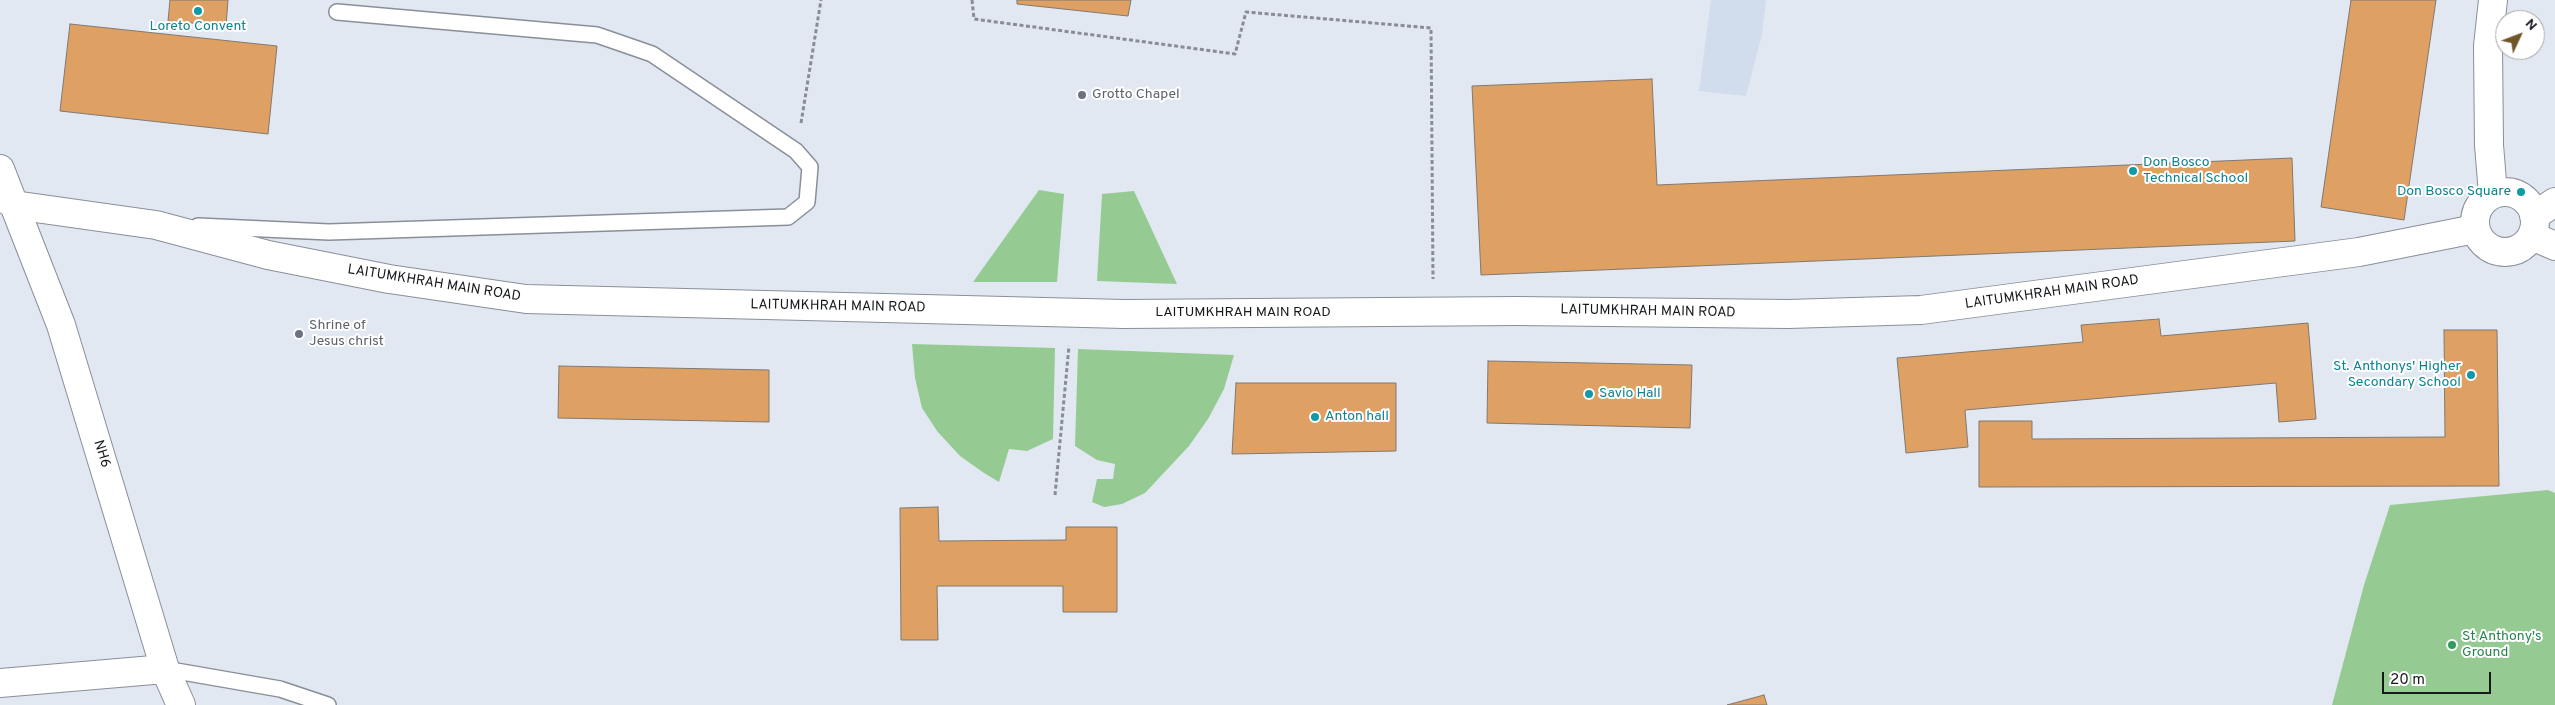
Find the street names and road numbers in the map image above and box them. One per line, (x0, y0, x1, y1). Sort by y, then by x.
street label: LAITUMKHRAH MAIN ROAD (346, 262, 522, 306)
street label: LAITUMKHRAH MAIN ROAD (1964, 272, 2140, 314)
street label: LAITUMKHRAH MAIN ROAD (750, 297, 926, 317)
street label: LAITUMKHRAH MAIN ROAD (1560, 302, 1736, 322)
street label: LAITUMKHRAH MAIN ROAD (1155, 305, 1331, 321)
street label: NH6 (89, 438, 113, 470)

